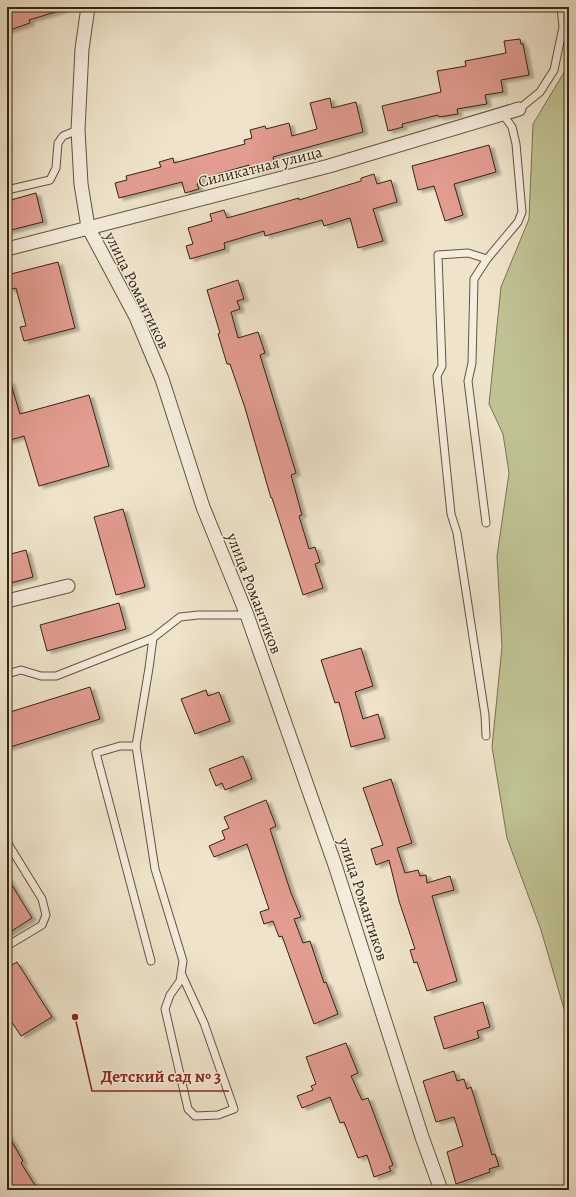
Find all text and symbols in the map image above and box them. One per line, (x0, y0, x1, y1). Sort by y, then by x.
street label: Силикатная улица (196, 141, 325, 193)
street label: улица Романтиков (99, 227, 175, 353)
street label: улица Романтиков (221, 529, 287, 657)
street label: улица Романтиков (333, 834, 393, 963)
callout: Детский сад № 3 (92, 1062, 229, 1091)
text: Детский сад № 3 (101, 1065, 221, 1088)

